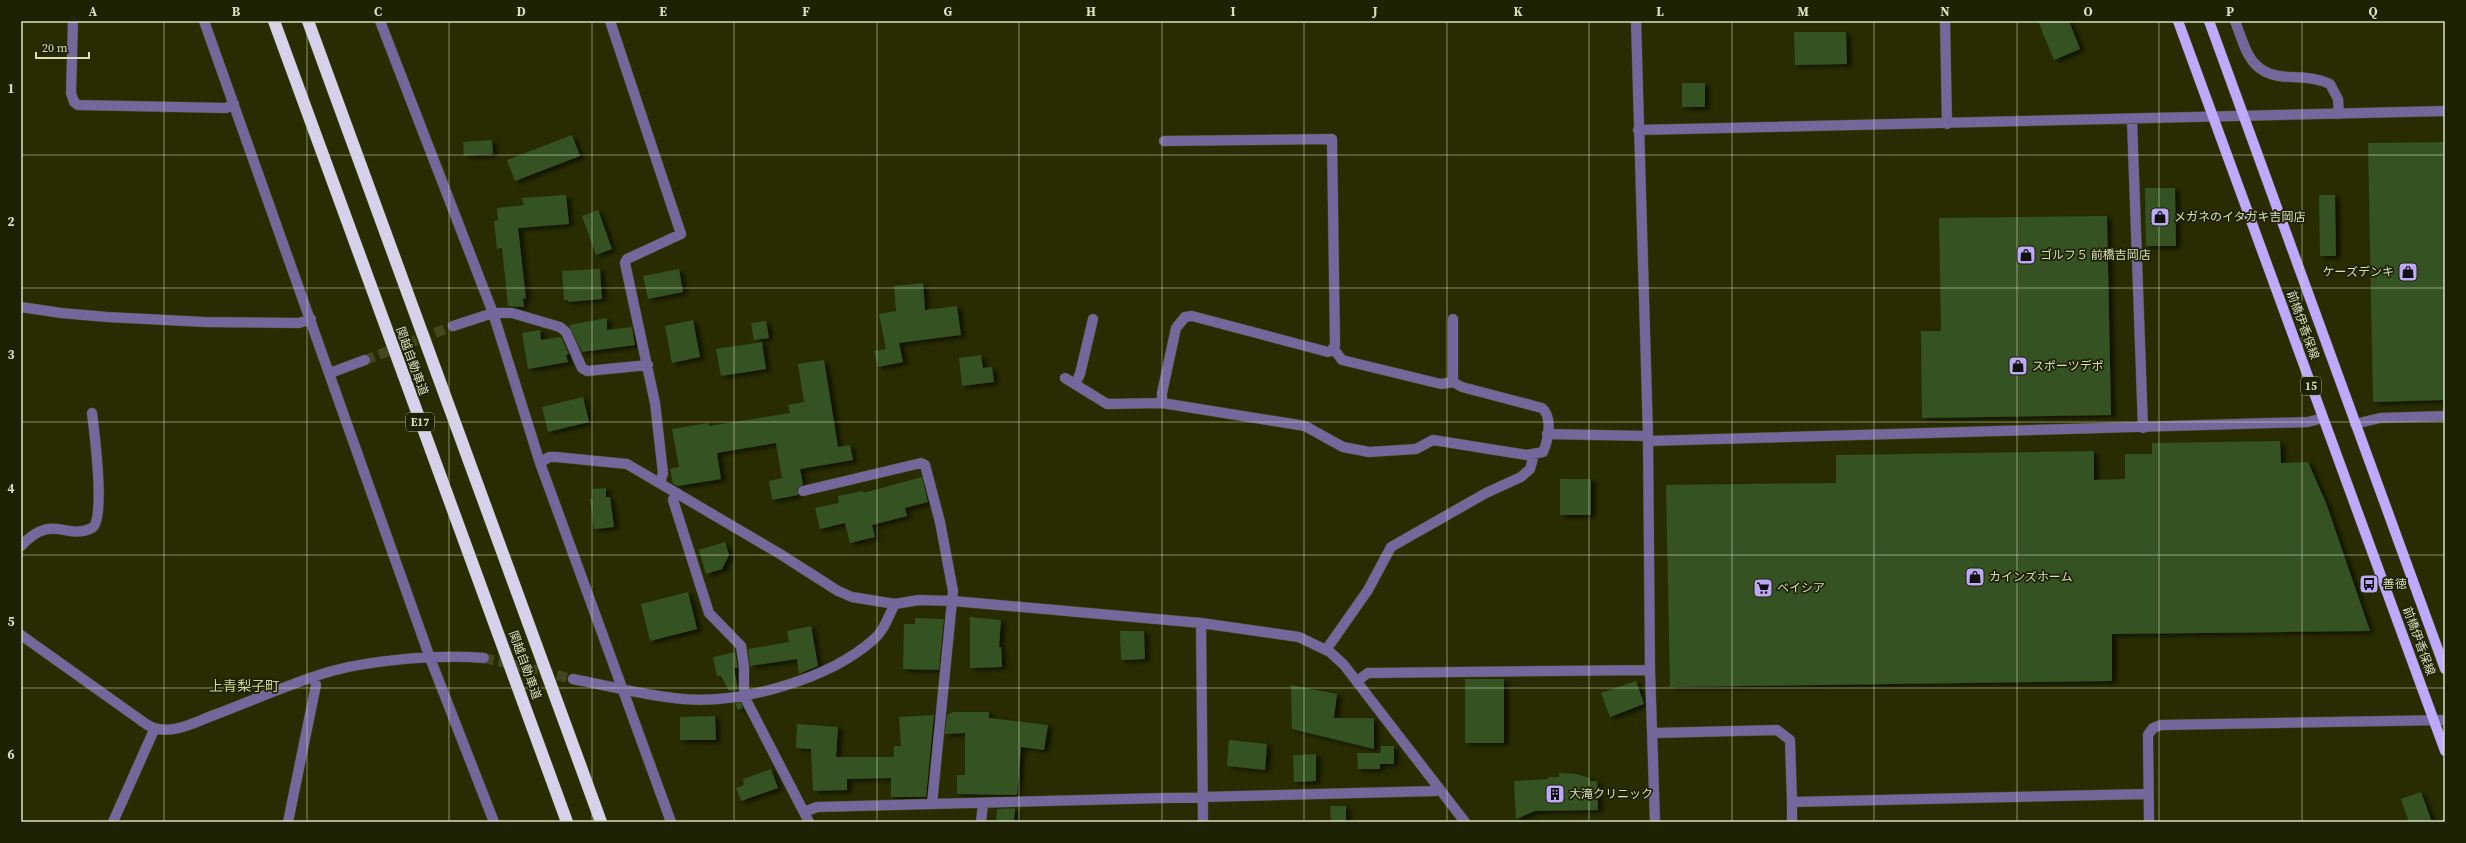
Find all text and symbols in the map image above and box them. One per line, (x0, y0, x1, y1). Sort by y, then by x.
text: A (89, 3, 98, 20)
text: B (232, 3, 241, 20)
text: C (374, 3, 382, 20)
text: D (516, 3, 526, 20)
text: E (659, 3, 667, 20)
text: F (802, 3, 810, 20)
text: G (944, 3, 953, 20)
text: H (1086, 3, 1096, 20)
text: I (1230, 3, 1236, 20)
text: J (1371, 3, 1378, 20)
text: K (1513, 3, 1523, 20)
text: L (1656, 3, 1664, 20)
text: M (1797, 3, 1809, 20)
text: N (1940, 3, 1950, 20)
text: O (2083, 3, 2093, 20)
text: P (2226, 3, 2234, 20)
text: Q (2368, 3, 2378, 20)
scale bar (36, 34, 89, 60)
text: 20 m (42, 40, 68, 56)
text: 1 (7, 80, 15, 97)
shop icon: メガネのイタガキ吉岡店 (2149, 206, 2171, 228)
place label: メガネのイタガキ吉岡店 (2174, 209, 2306, 225)
text: 2 (7, 213, 15, 230)
shop icon: ゴルフ５ 前橋吉岡店 (2015, 244, 2037, 266)
place label: ゴルフ５ 前橋吉岡店 (2040, 247, 2151, 263)
shop icon: ケーズデンキ (2397, 261, 2419, 283)
place label: ケーズデンキ (2323, 264, 2394, 280)
street label: 前橋伊香保線 (2283, 288, 2323, 362)
street label: 関越自動車道 (392, 324, 432, 398)
text: 3 (7, 346, 15, 363)
shop icon: スポーツデポ (2007, 355, 2029, 377)
place label: スポーツデポ (2032, 358, 2104, 374)
road number: 15 (2301, 377, 2321, 395)
road number: E17 (406, 413, 434, 431)
text: 4 (7, 480, 15, 497)
shop icon: カインズホーム (1964, 566, 1986, 588)
place label: カインズホーム (1989, 569, 2072, 585)
bus stop icon: 善徳 (2358, 573, 2380, 595)
place label: 善徳 (2383, 576, 2407, 592)
supermarket icon: ベイシア (1752, 577, 1774, 599)
place label: ベイシア (1777, 580, 1825, 596)
street label: 前橋伊香保線 (2399, 604, 2439, 678)
text: 5 (7, 613, 15, 630)
street label: 関越自動車道 (505, 628, 545, 702)
district label: 上青梨子町 (209, 676, 279, 696)
text: 6 (7, 746, 15, 763)
building icon: 大滝クリニック (1544, 783, 1566, 805)
place label: 大滝クリニック (1569, 786, 1653, 802)

